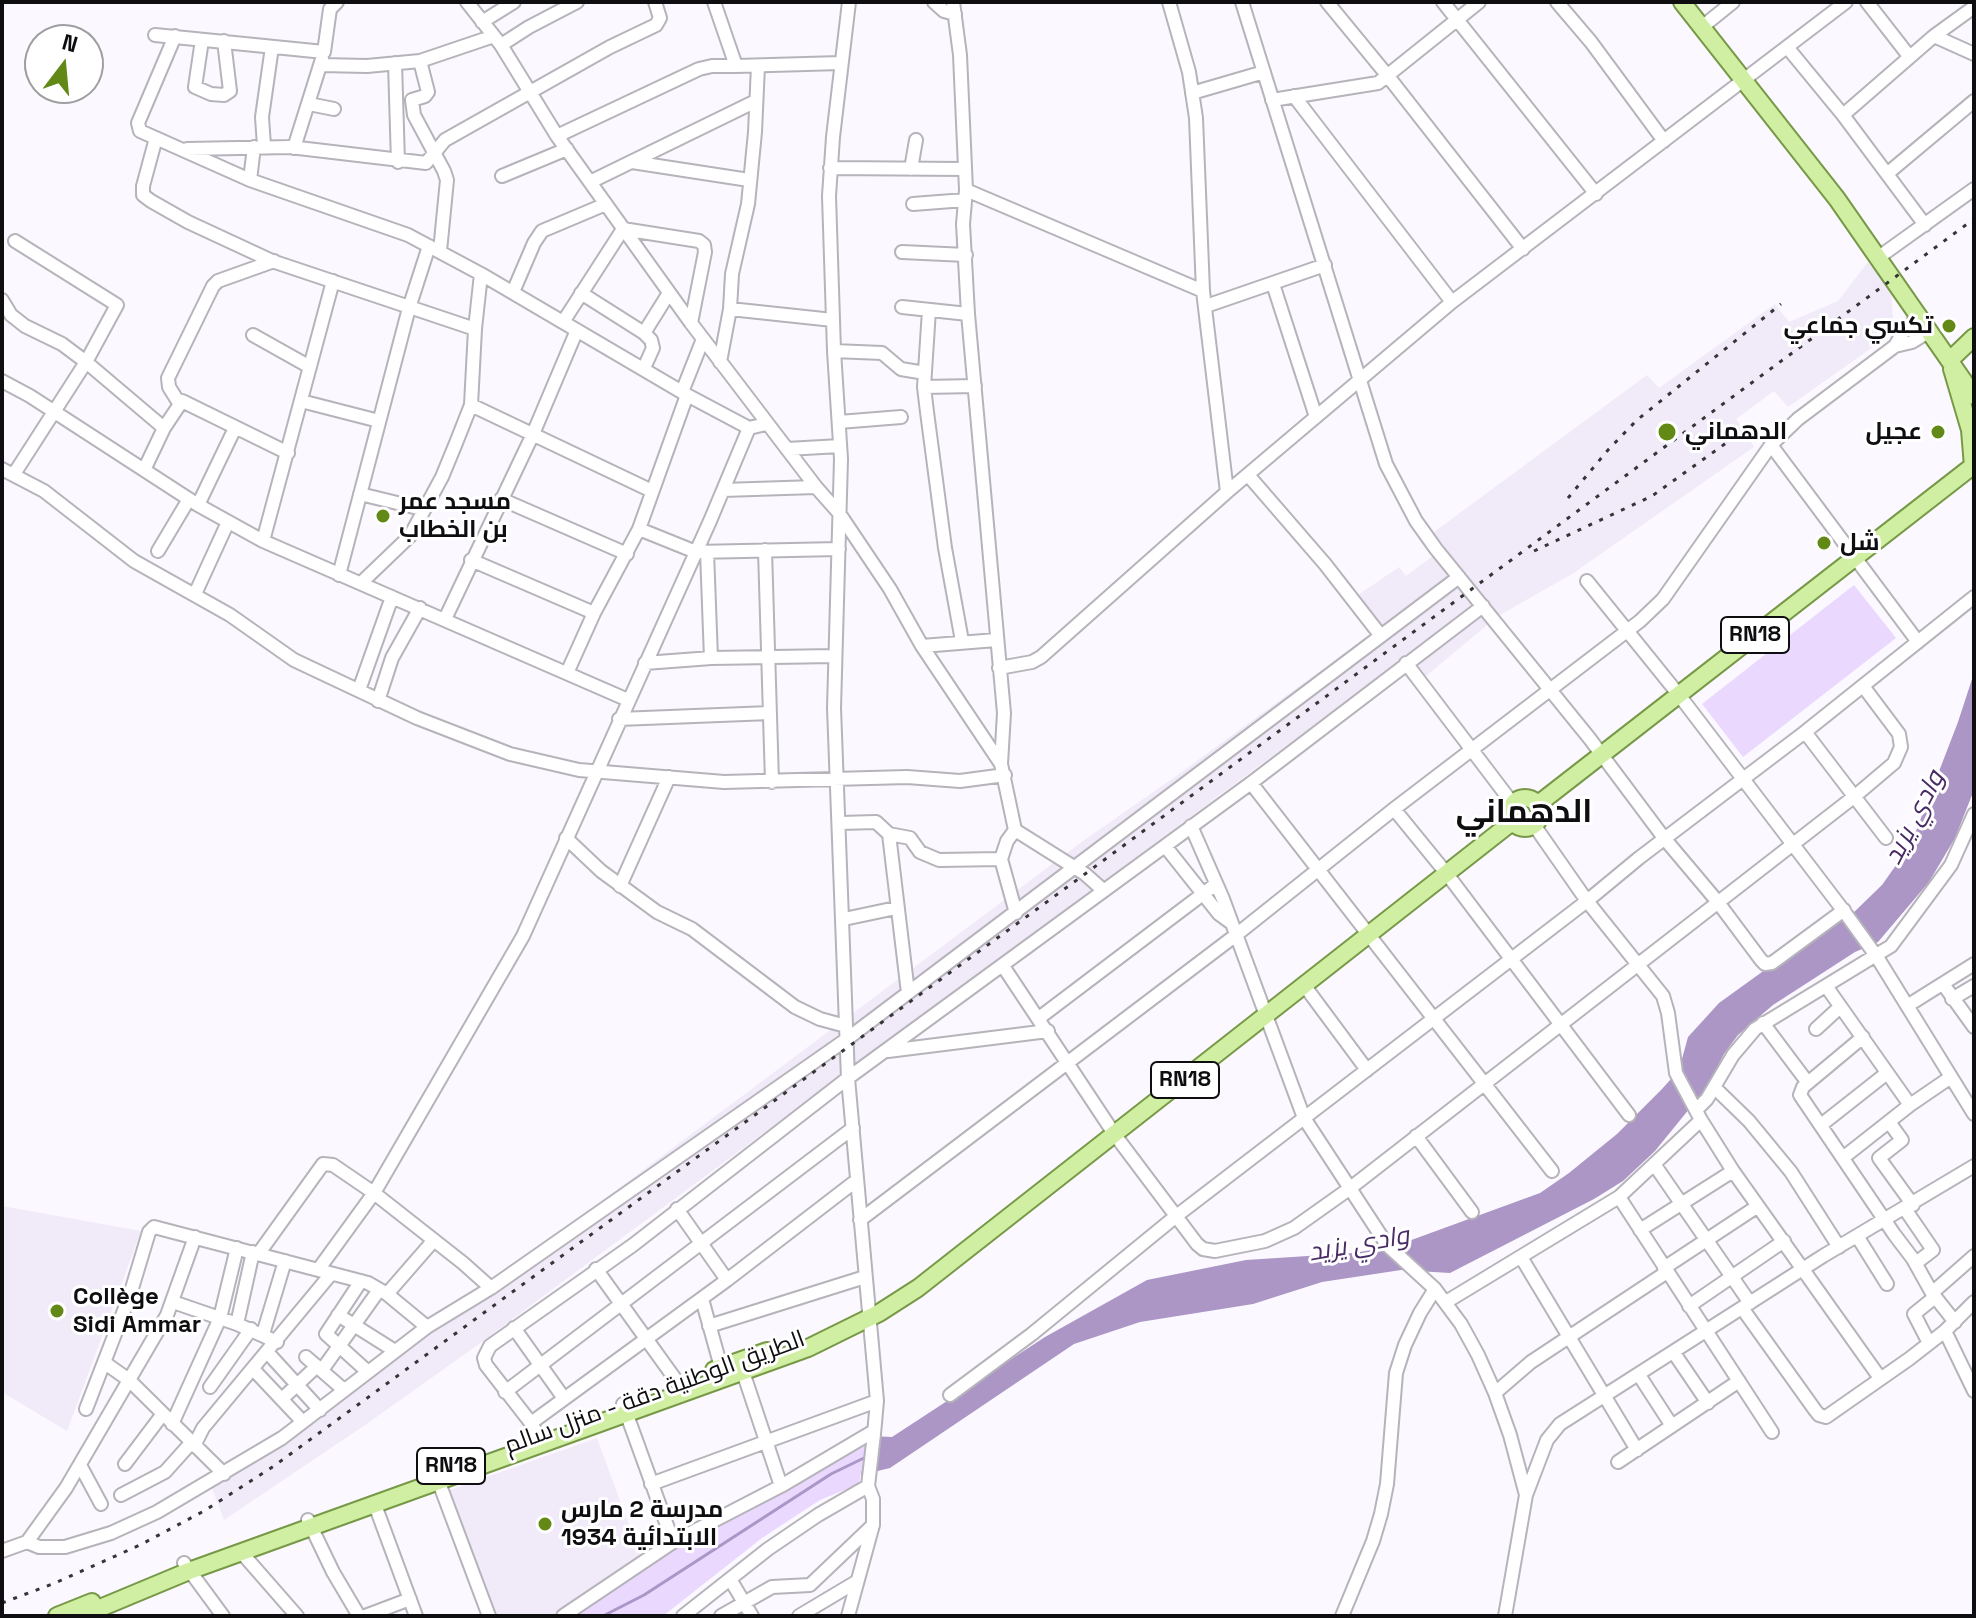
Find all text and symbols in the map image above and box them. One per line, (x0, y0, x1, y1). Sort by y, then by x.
north arrow (24, 24, 104, 104)
text: N (59, 27, 81, 58)
place label: تكسي جماعي (1783, 312, 1933, 340)
marker: تكسي جماعي (1940, 317, 1958, 335)
place label: الدهماني (1685, 418, 1787, 446)
place label: عجيل (1866, 418, 1922, 446)
marker: الدهماني (1656, 421, 1678, 443)
marker: عجيل (1929, 423, 1947, 441)
place label: مسجد عمر بن الخطاب (399, 488, 511, 544)
marker: مسجد عمر بن الخطاب (374, 507, 392, 525)
place label: شل (1840, 529, 1879, 557)
marker: شل (1815, 534, 1833, 552)
road number: RN18 (1721, 617, 1789, 653)
water label: وادي يزيد (1878, 766, 1952, 870)
district label: الدهماني (1456, 794, 1592, 832)
road number: RN18 (1151, 1062, 1219, 1098)
water label: وادي يزيد (1306, 1221, 1412, 1269)
place label: Collège Sidi Ammar (73, 1283, 201, 1339)
marker: Collège Sidi Ammar (48, 1302, 66, 1320)
street label: الطريق الوطنية دقة - منزل سالم (501, 1325, 809, 1461)
road number: RN18 (417, 1448, 485, 1484)
place label: مدرسة 2 مارس 1934 الابتدائية (561, 1496, 723, 1552)
marker: مدرسة 2 مارس 1934 الابتدائية (536, 1515, 554, 1533)

